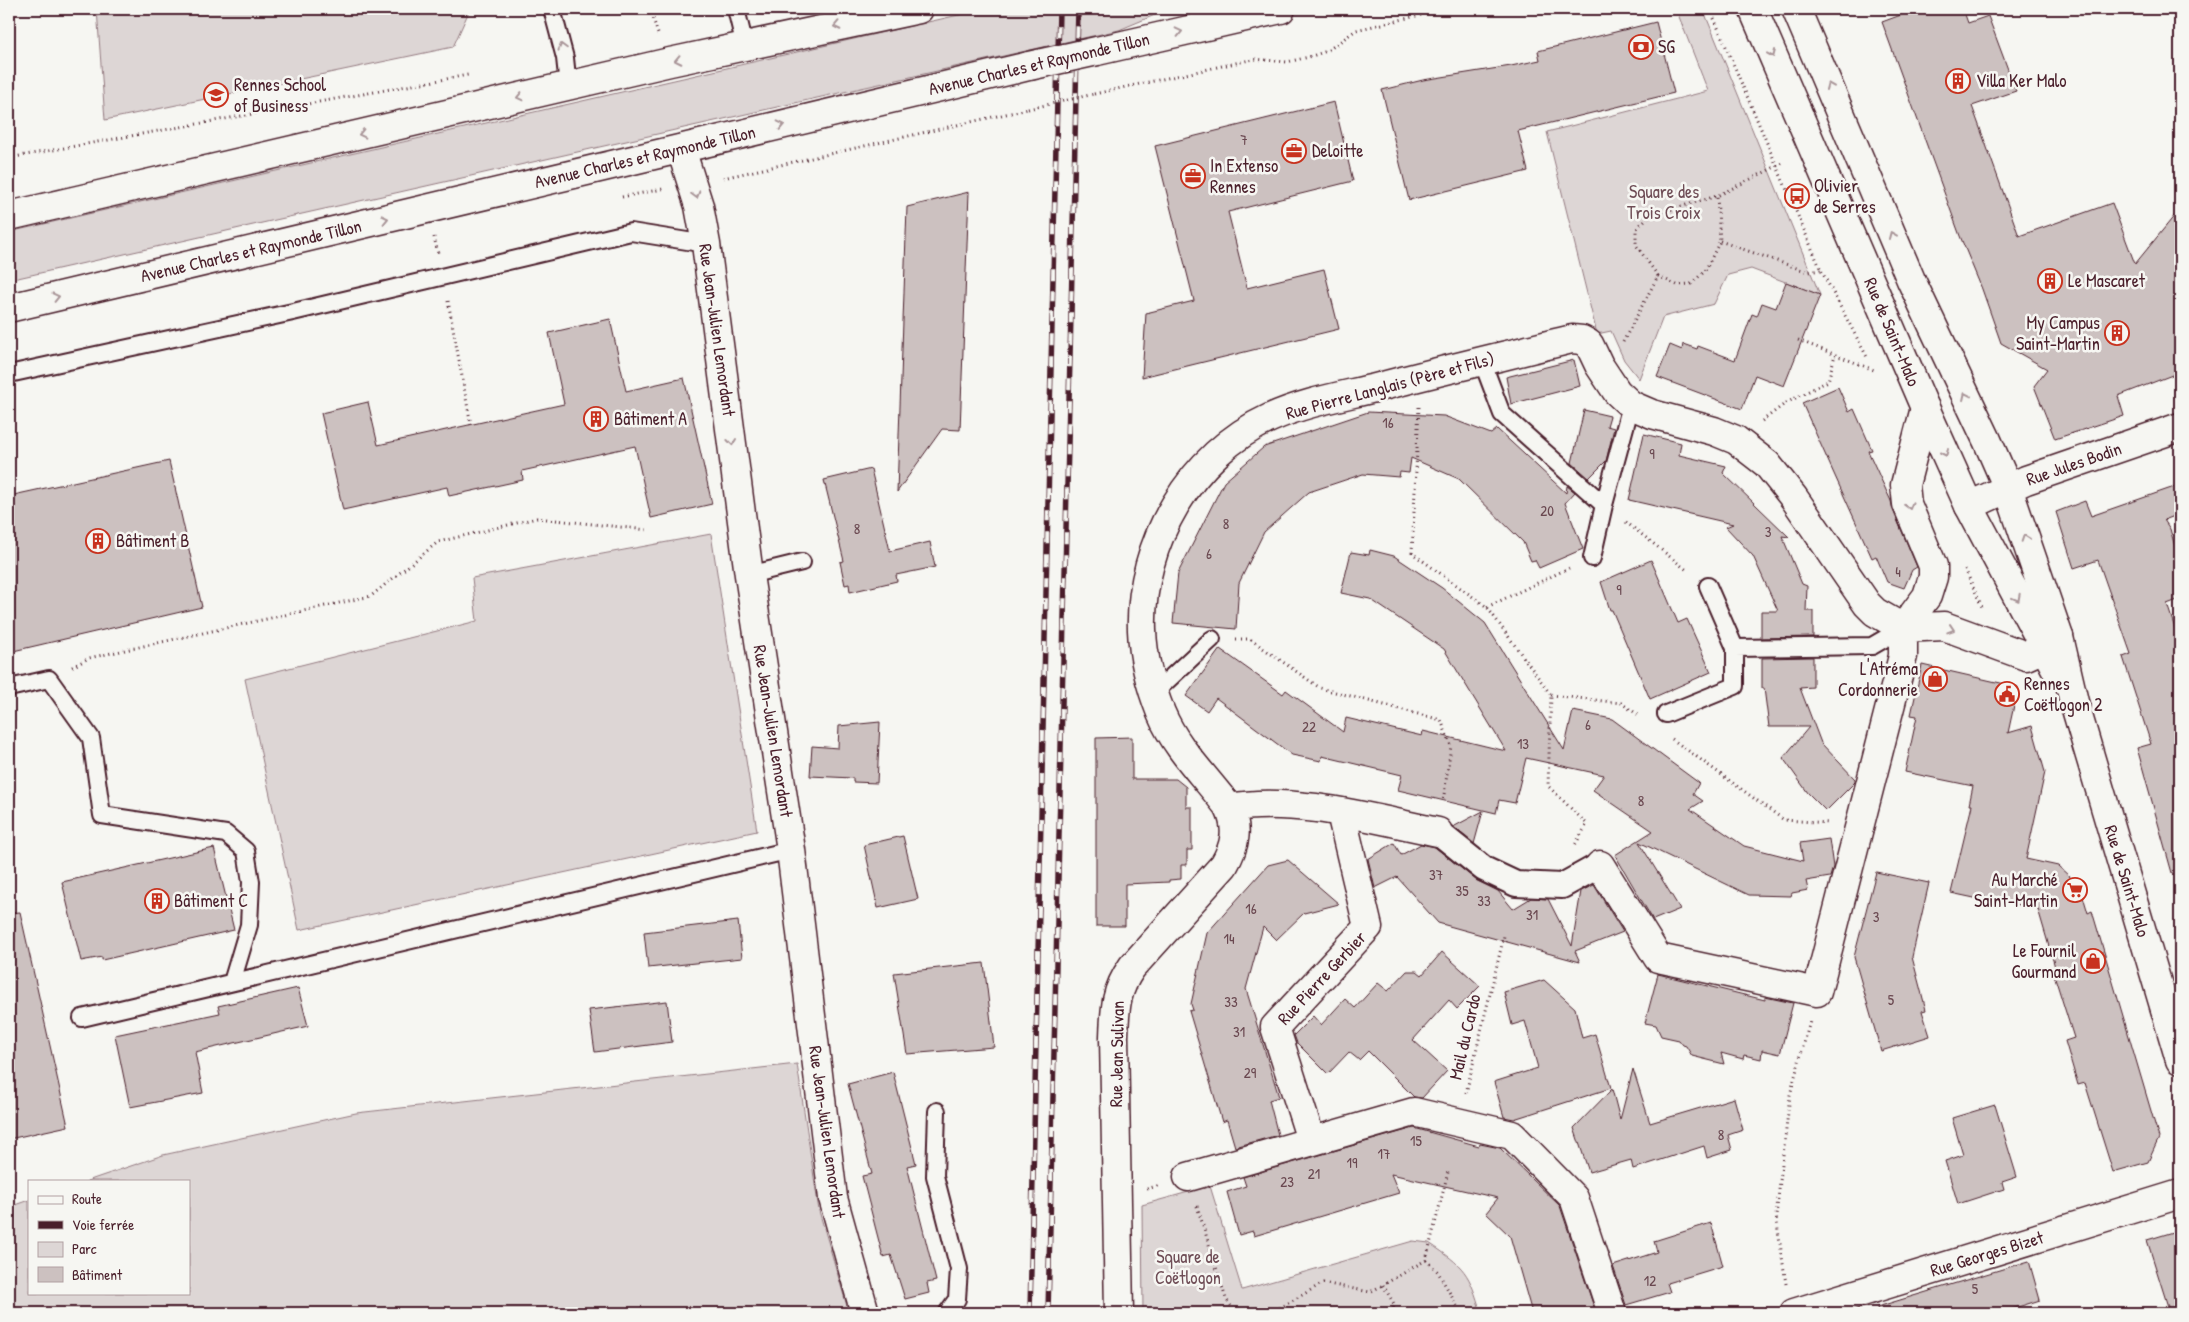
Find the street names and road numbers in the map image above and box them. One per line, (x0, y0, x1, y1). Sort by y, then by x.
street label: Avenue Charles et Raymonde Tillon (926, 26, 1152, 101)
street label: Avenue Charles et Raymonde Tillon (532, 119, 758, 194)
street label: Avenue Charles et Raymonde Tillon (138, 213, 364, 288)
street label: Rue Jean-Julien Lemordant (693, 242, 742, 419)
street label: Rue de Saint-Malo (1858, 274, 1927, 390)
street label: Rue Pierre Langlais (Père et Fils) (1283, 346, 1497, 425)
street label: Rue Jules Bodin (2023, 436, 2125, 491)
street label: Rue Jean-Julien Lemordant (748, 643, 800, 819)
street label: Rue de Saint-Malo (2099, 822, 2156, 940)
street label: Rue Pierre Gerbier (1272, 925, 1372, 1030)
street label: Mail du Cardo (1443, 992, 1487, 1082)
street label: Rue Jean Sulivan (1103, 1001, 1130, 1107)
street label: Rue Jean-Julien Lemordant (803, 1044, 852, 1221)
street label: Rue Georges Bizet (1927, 1224, 2047, 1283)

